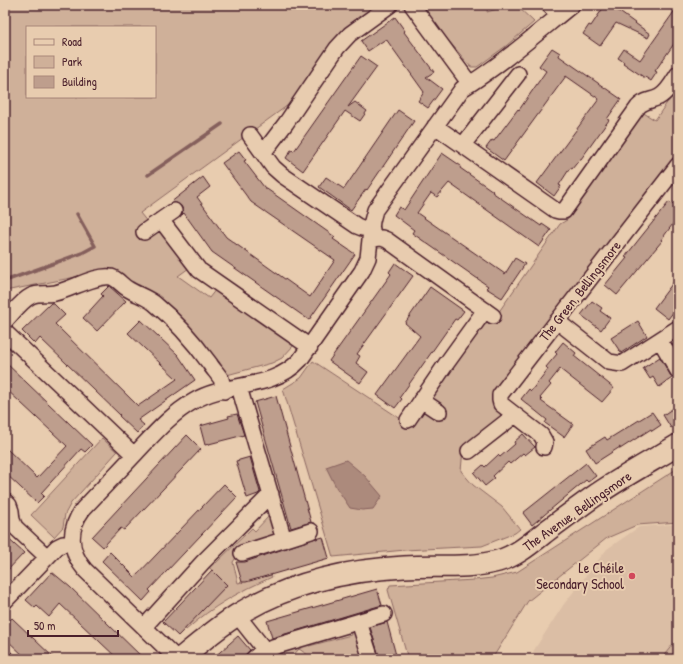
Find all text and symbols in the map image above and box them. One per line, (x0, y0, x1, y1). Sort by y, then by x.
legend (26, 26, 156, 98)
text: Road (62, 33, 82, 50)
text: Park (62, 53, 82, 70)
text: Building (62, 73, 97, 90)
street label: The Green, Bellingsmore (534, 236, 626, 346)
street label: The Avenue, Bellingsmore (519, 466, 636, 556)
place label: Le Chéile Secondary School (536, 558, 624, 594)
marker: Le Chéile Secondary School (627, 571, 637, 581)
scale bar (28, 612, 118, 638)
text: 50 m (34, 617, 55, 634)

